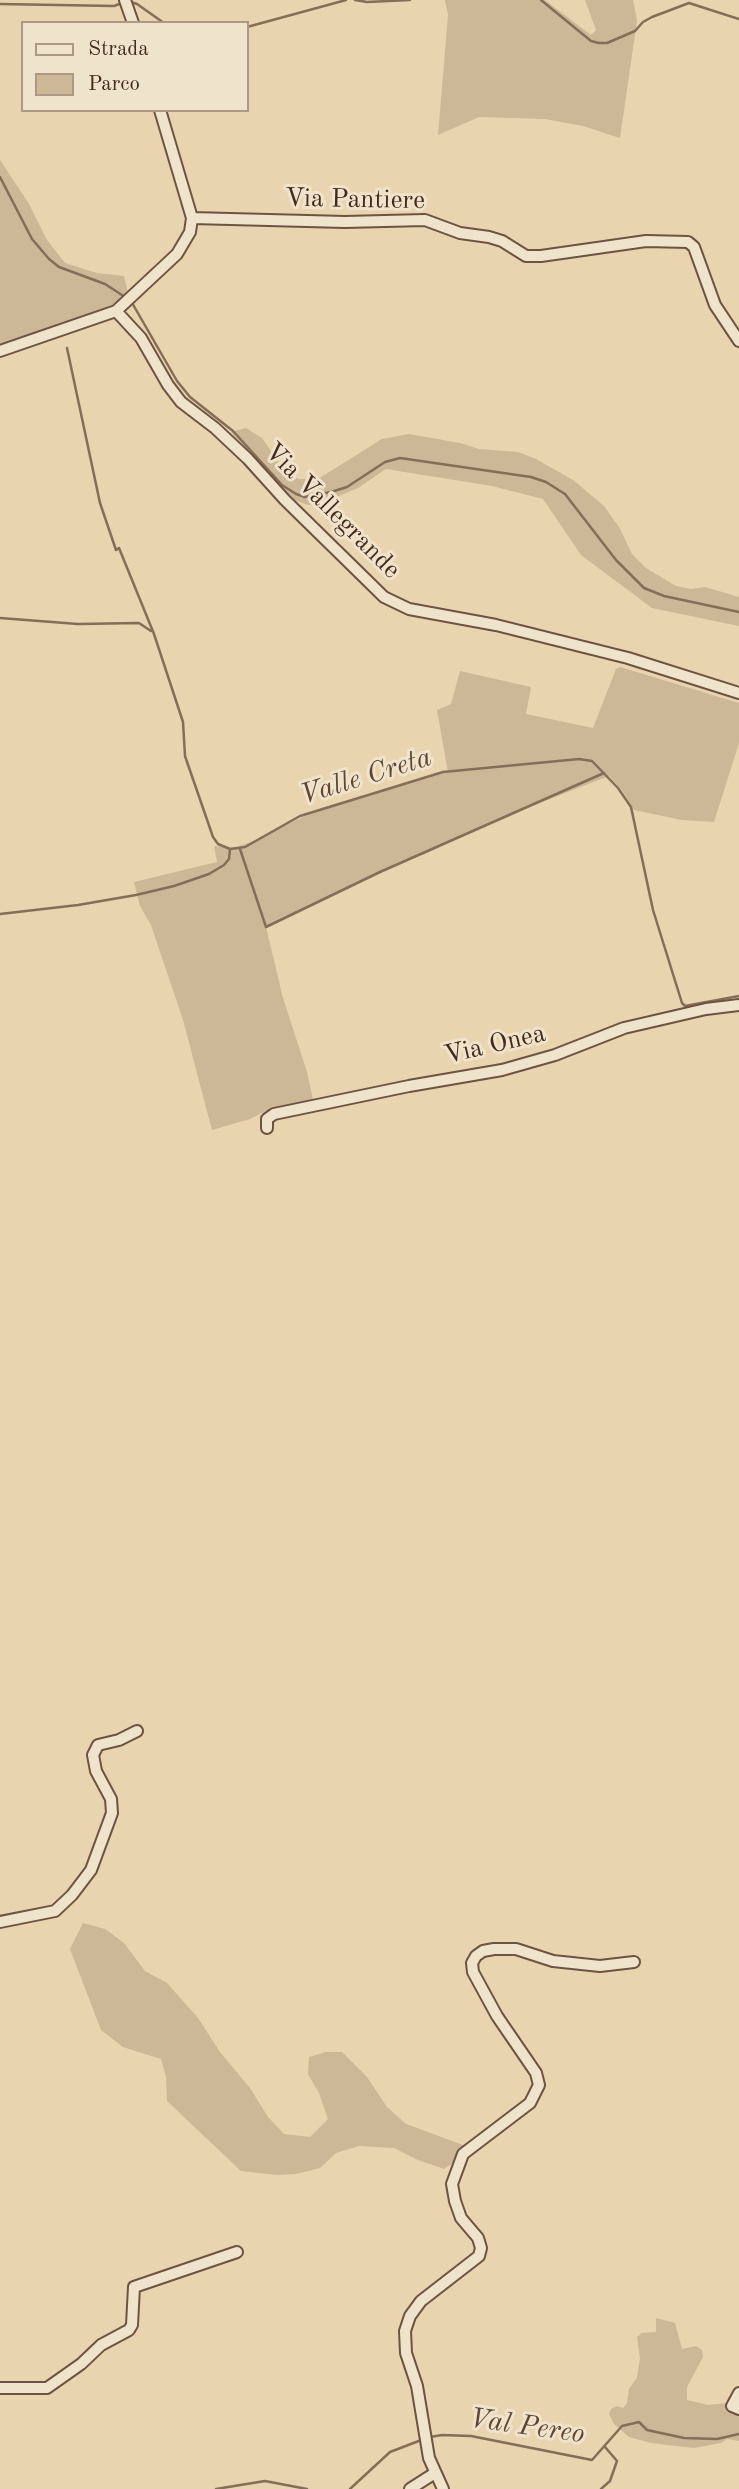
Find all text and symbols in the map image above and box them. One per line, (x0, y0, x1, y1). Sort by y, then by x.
legend (21, 21, 248, 112)
text: Strada (88, 39, 149, 60)
text: Parco (88, 74, 140, 95)
street label: Via Pantiere (285, 183, 425, 217)
street label: Via Vallegrande (257, 436, 407, 586)
water label: Valle Creta (296, 741, 436, 813)
street label: Via Onea (441, 1018, 549, 1072)
water label: Val Pereo (467, 2402, 587, 2452)

